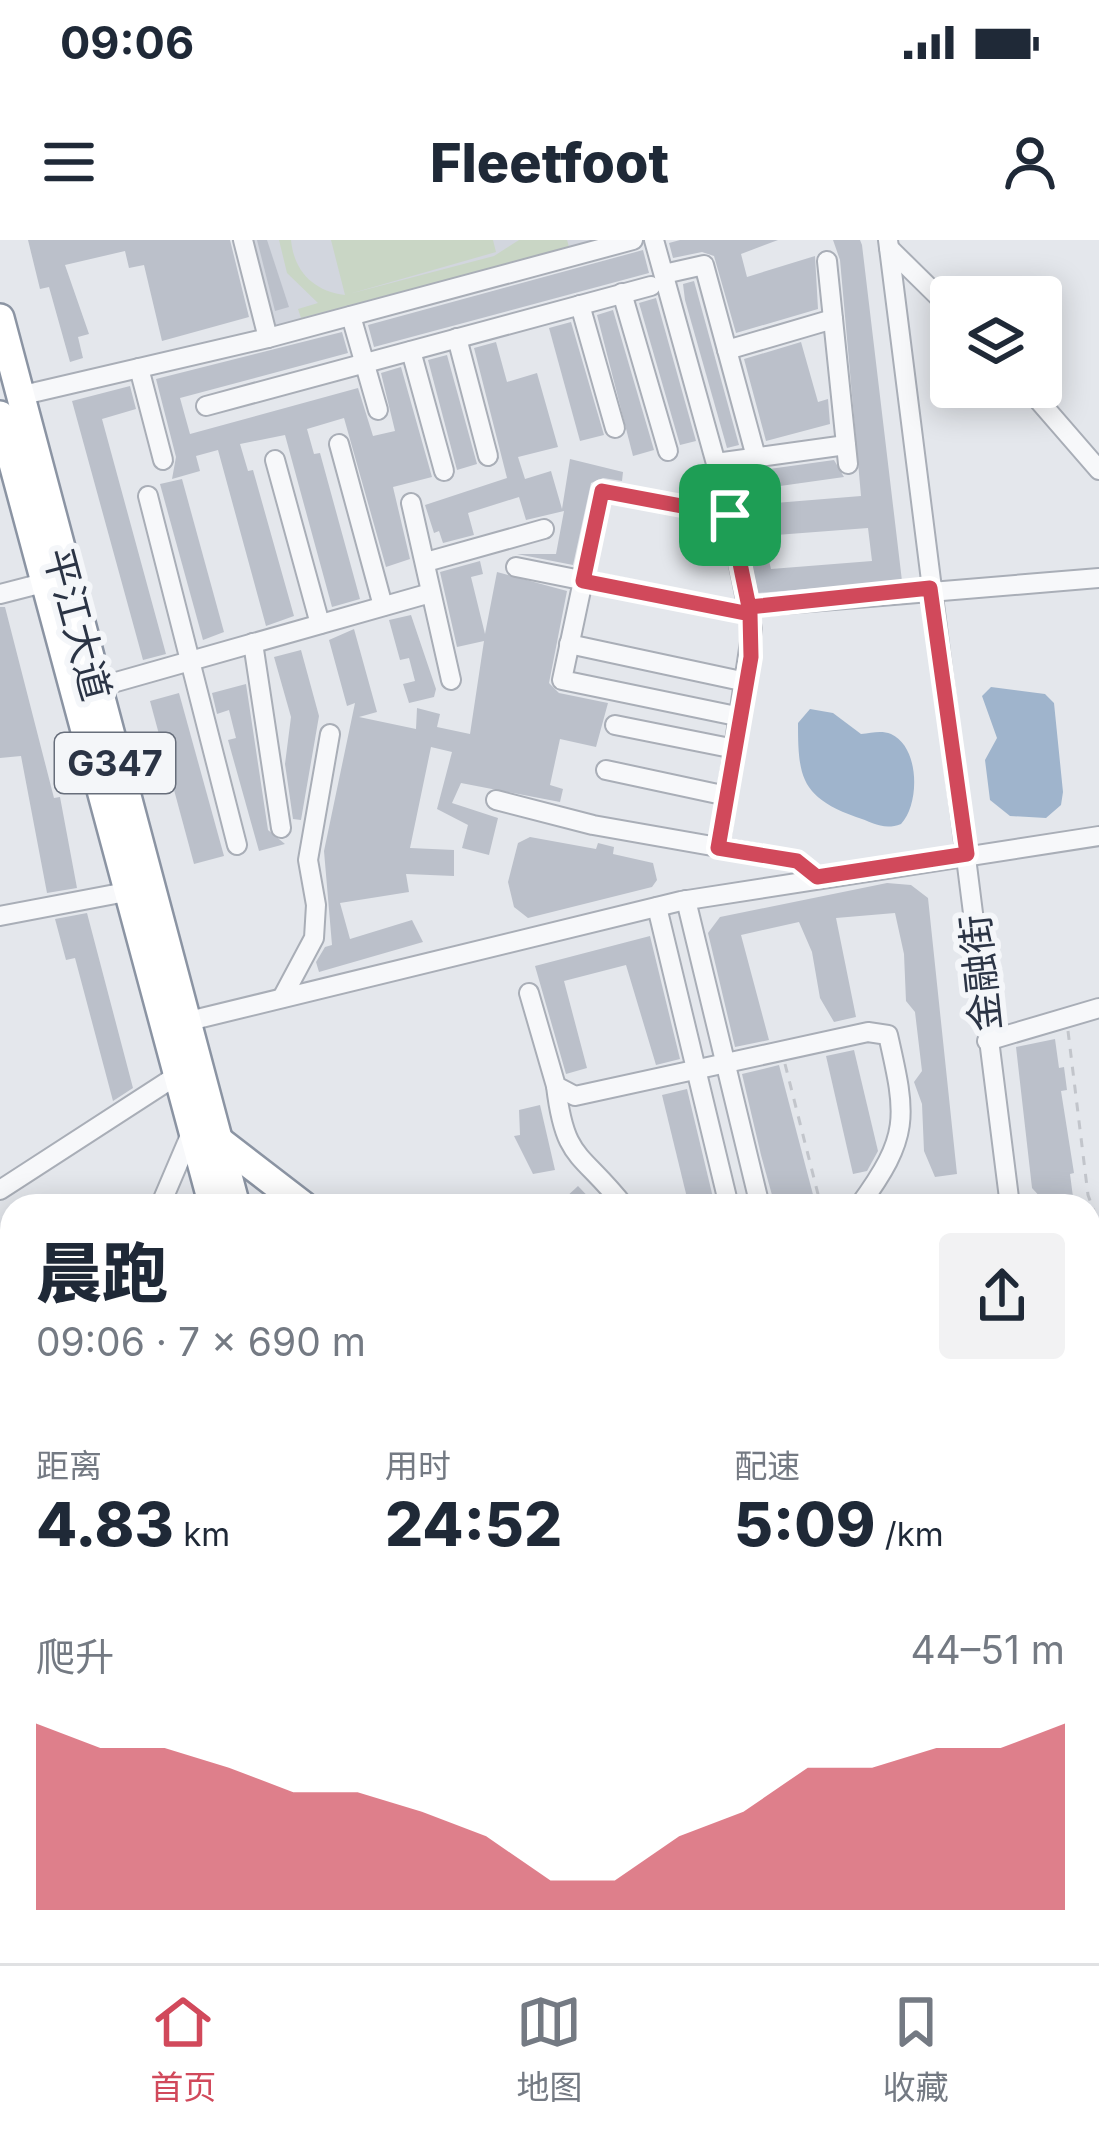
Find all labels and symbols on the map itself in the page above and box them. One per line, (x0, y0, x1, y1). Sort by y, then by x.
pin (679, 464, 781, 566)
street label: 平江大道 (35, 543, 121, 705)
road number: G347 (55, 733, 175, 793)
street label: 金融街 (951, 912, 1009, 1034)

